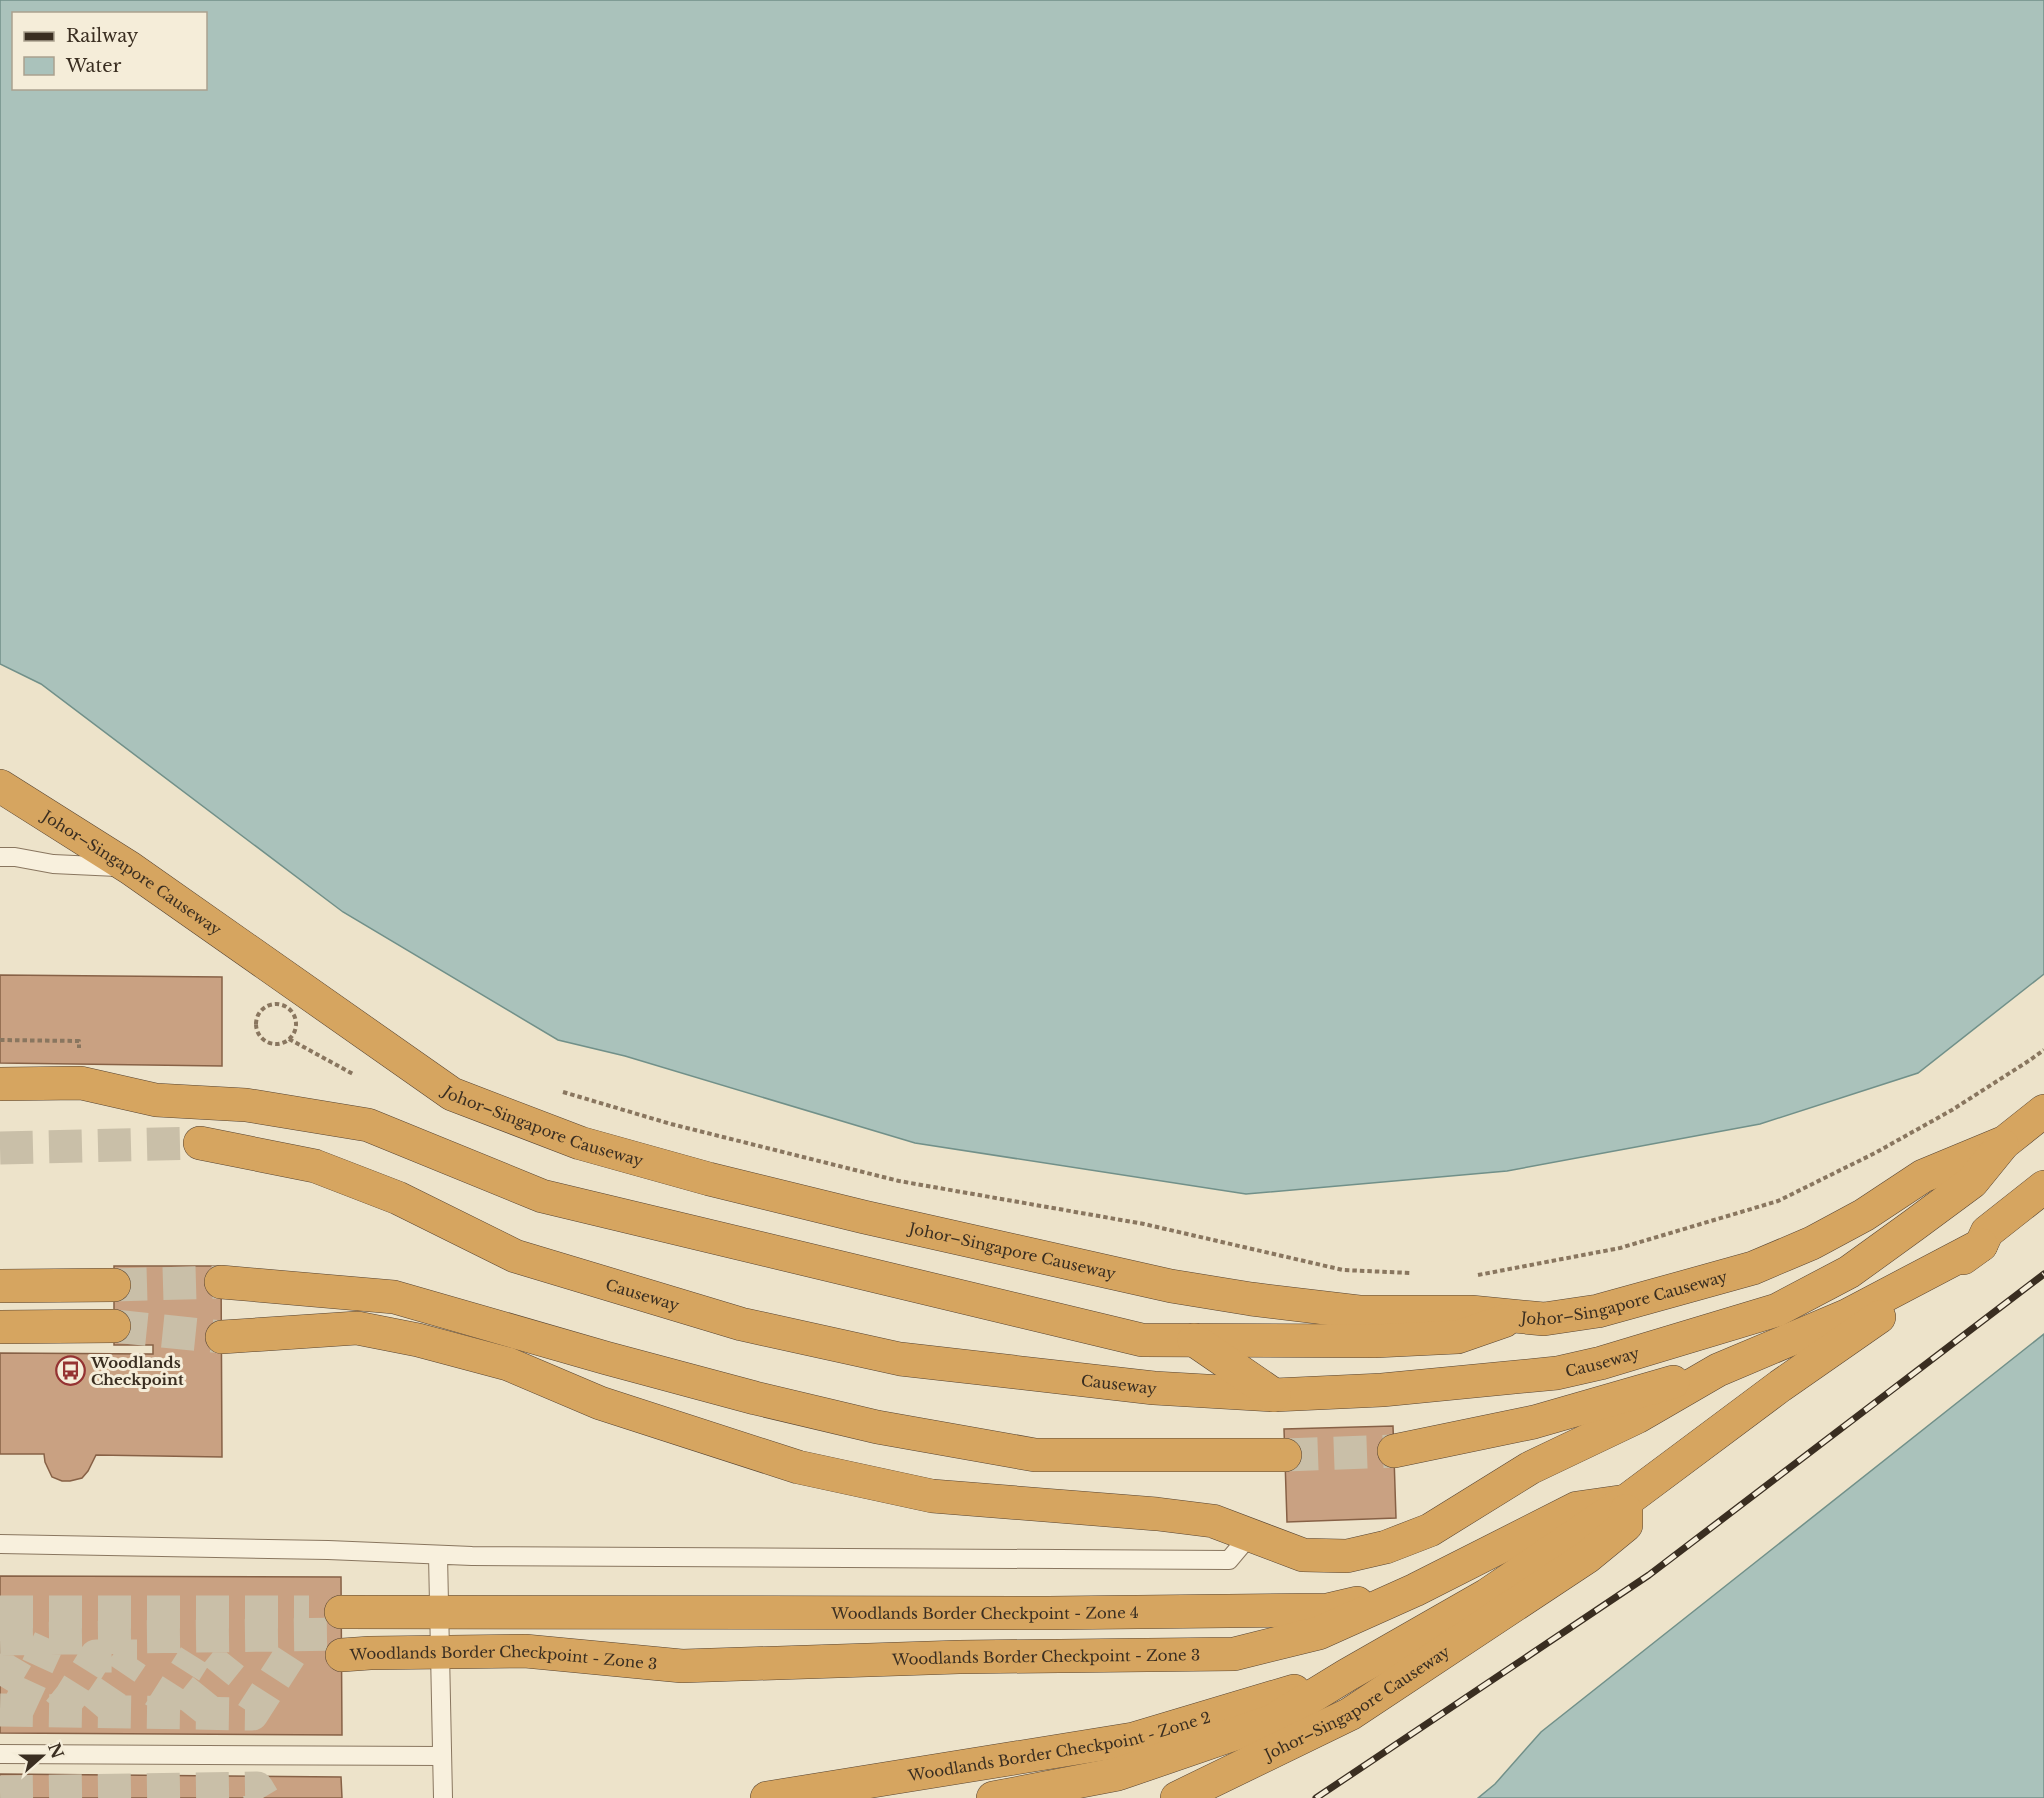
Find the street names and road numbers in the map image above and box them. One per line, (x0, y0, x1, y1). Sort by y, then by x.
street label: Johor–Singapore Causeway (38, 805, 226, 939)
street label: Johor–Singapore Causeway (438, 1080, 646, 1170)
street label: Johor–Singapore Causeway (906, 1218, 1118, 1283)
street label: Johor–Singapore Causeway (1518, 1266, 1730, 1329)
street label: Causeway (603, 1274, 682, 1315)
street label: Causeway (1563, 1342, 1642, 1380)
street label: Causeway (1080, 1370, 1158, 1398)
street label: Woodlands Border Checkpoint - Zone 4 (830, 1603, 1139, 1623)
street label: Woodlands Border Checkpoint - Zone 3 (348, 1641, 658, 1673)
street label: Johor–Singapore Causeway (1260, 1641, 1453, 1764)
street label: Woodlands Border Checkpoint - Zone 3 (891, 1645, 1200, 1669)
street label: Woodlands Border Checkpoint - Zone 2 (906, 1707, 1213, 1785)

